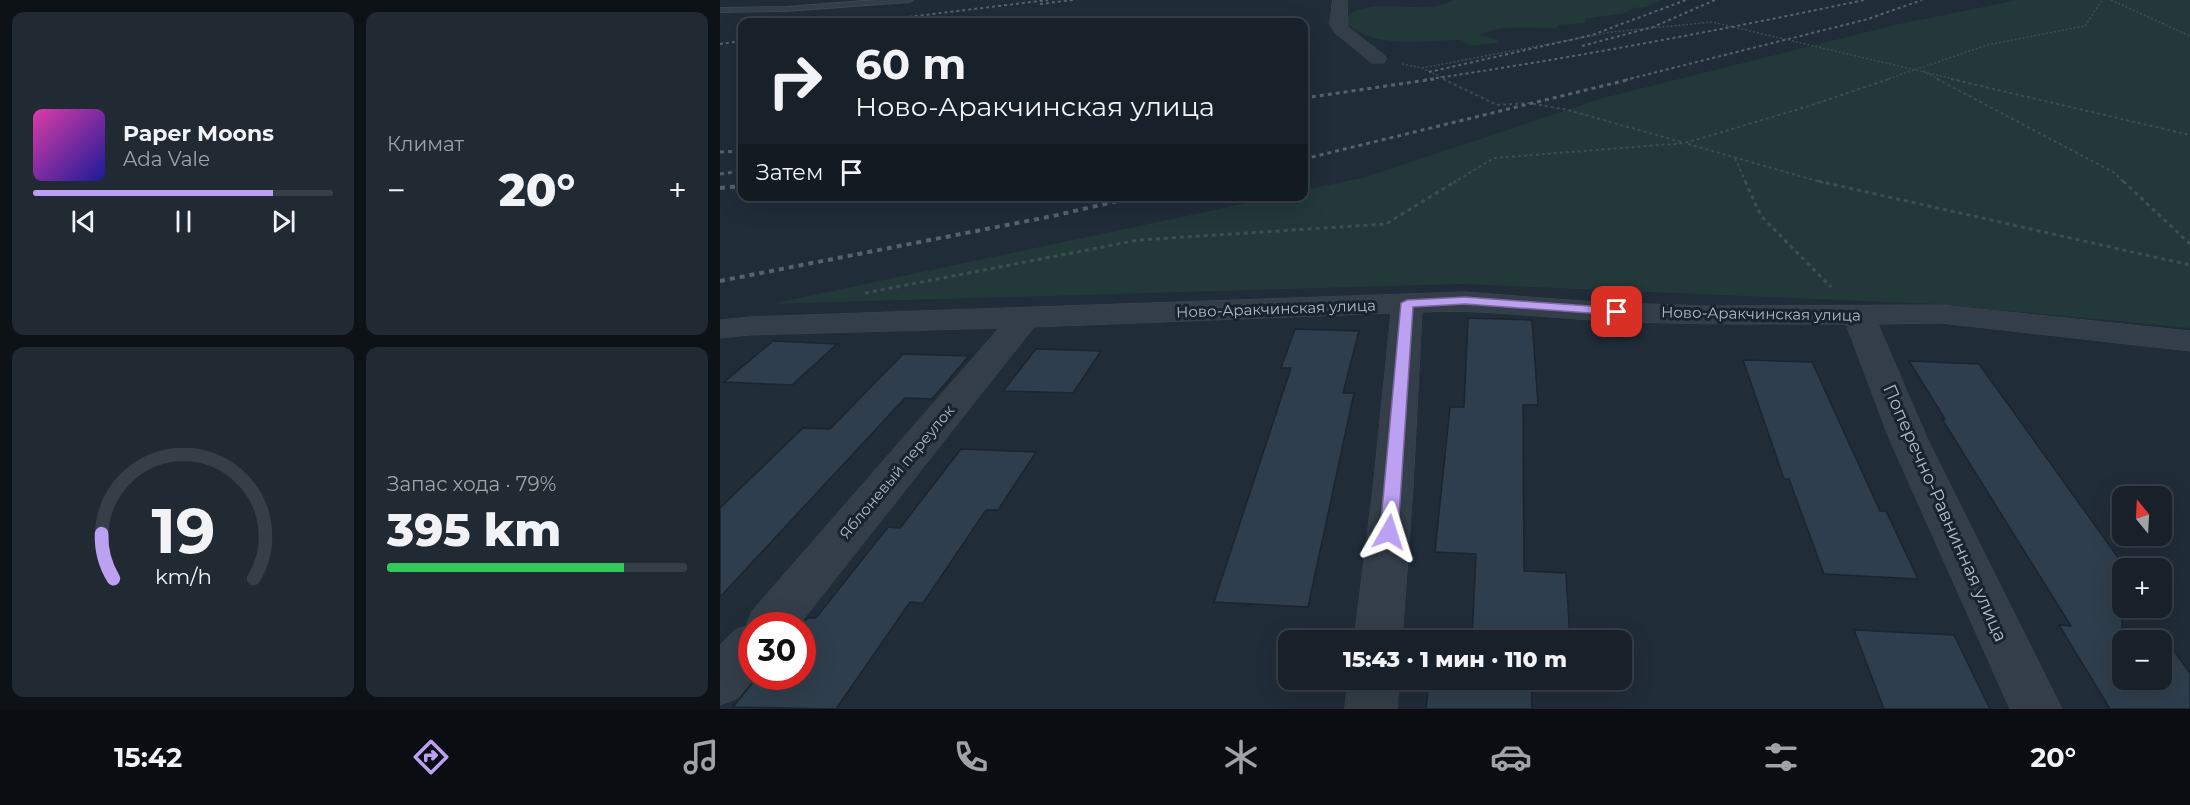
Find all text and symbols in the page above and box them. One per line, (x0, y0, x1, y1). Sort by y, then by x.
text: 60 m (855, 38, 966, 90)
icon: right (756, 42, 834, 120)
text: Ново-Аракчинская улица (855, 90, 1215, 123)
text: Paper Moons (123, 120, 274, 147)
text: Климат (387, 132, 464, 156)
text: Ada Vale (123, 147, 210, 171)
icon: arrive (835, 156, 868, 189)
text: Затем (756, 159, 823, 186)
text: 20° (499, 162, 575, 217)
text: − (387, 170, 406, 210)
text: + (668, 170, 687, 210)
icon: previous (67, 205, 100, 238)
icon: pause (167, 205, 200, 238)
icon: next (267, 205, 300, 238)
pin (1591, 286, 1642, 337)
icon: arrive (1600, 295, 1633, 328)
street label: Ново-Аракчинская улица (1176, 296, 1376, 321)
street label: Ново-Аракчинская улица (1661, 302, 1861, 325)
street label: Поперечно-Равнинная улица (1878, 381, 2012, 645)
street label: Яблоневый переулок (835, 401, 958, 542)
text: Запас хода · 79% (387, 472, 556, 496)
north arrow (2112, 486, 2172, 546)
map controls (2112, 486, 2172, 690)
text: 19 (151, 493, 215, 569)
position arrow (1357, 500, 1421, 564)
text: 395 km (387, 502, 561, 557)
button: + (2112, 558, 2172, 618)
text: km/h (154, 563, 212, 589)
speed limit sign: 30 (738, 612, 816, 690)
button: − (2112, 630, 2172, 690)
text: 15:43 · 1 мин · 110 m (1343, 646, 1567, 673)
icon: directions (410, 736, 452, 778)
icon: music (680, 736, 722, 778)
icon: phone (950, 736, 992, 778)
icon: climate (1220, 736, 1262, 778)
icon: car (1490, 736, 1532, 778)
icon: filters (1760, 736, 1802, 778)
text: 15:42 (114, 741, 182, 774)
text: 20° (2030, 741, 2076, 774)

